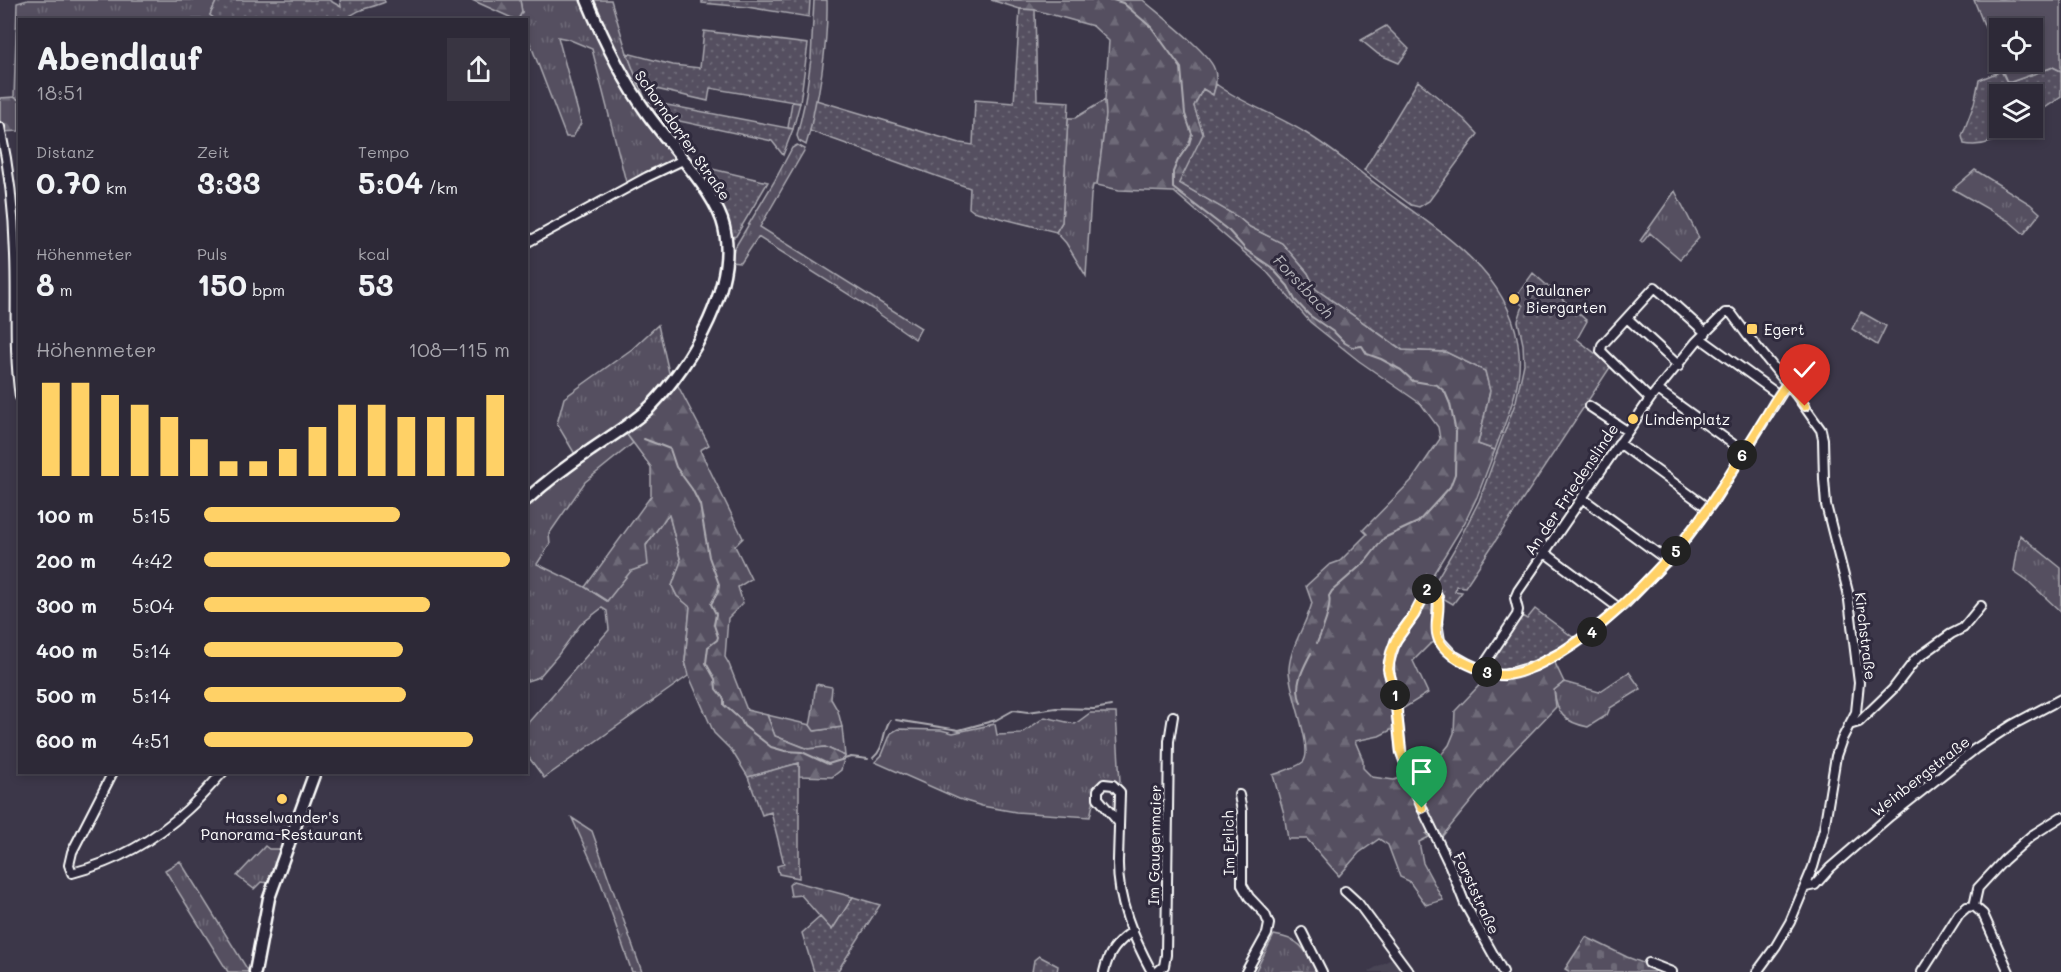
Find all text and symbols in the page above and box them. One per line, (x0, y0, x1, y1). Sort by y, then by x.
map controls (1989, 18, 2043, 138)
button: locate (1989, 18, 2043, 72)
text: Abendlauf (36, 35, 202, 78)
button: share (447, 38, 510, 101)
street label: Schorndorfer Straße (630, 66, 736, 204)
text: 18:51 (36, 79, 84, 105)
button: layers (1989, 84, 2043, 138)
text: Distanz (36, 141, 94, 162)
text: Zeit (197, 141, 230, 162)
text: Tempo (358, 141, 409, 162)
text: 0.70 (36, 162, 101, 202)
text: 3:33 (197, 162, 261, 202)
text: 5:04 (358, 162, 423, 202)
text: km (101, 177, 127, 198)
text: /km (423, 177, 458, 198)
text: Höhenmeter (36, 243, 132, 264)
text: Puls (197, 243, 227, 264)
text: kcal (358, 243, 390, 264)
water label: Forstbach (1269, 250, 1339, 322)
text: 8 (36, 264, 55, 304)
text: 150 (197, 264, 247, 304)
text: 53 (358, 264, 394, 304)
text: m (55, 279, 72, 300)
text: bpm (247, 279, 285, 300)
place label: Paulaner Biergarten (1526, 280, 1607, 317)
marker: Paulaner Biergarten (1507, 292, 1521, 306)
place label: Egert (1764, 319, 1805, 339)
marker: Egert (1745, 322, 1759, 336)
text: Höhenmeter (36, 336, 156, 362)
text: 108–115 m (408, 336, 510, 362)
pin (1779, 344, 1830, 406)
icon: check (1788, 353, 1821, 386)
place label: Lindenplatz (1645, 409, 1730, 429)
marker: Lindenplatz (1626, 412, 1640, 426)
street label: An der Friedenslinde (1520, 419, 1622, 559)
pin: 6 (1727, 440, 1757, 470)
text: 6 (1737, 444, 1747, 465)
text: 100 m (36, 502, 94, 528)
text: 5:15 (132, 502, 170, 528)
pin: 5 (1661, 536, 1691, 566)
text: 5 (1671, 540, 1681, 561)
text: 200 m (36, 547, 96, 573)
text: 4:42 (132, 547, 173, 573)
pin: 2 (1412, 574, 1442, 604)
text: 2 (1423, 578, 1431, 599)
street label: Kirchstraße (1851, 591, 1881, 681)
text: 300 m (36, 592, 97, 618)
text: 5:04 (132, 592, 174, 618)
pin: 4 (1577, 617, 1607, 647)
text: 4 (1587, 621, 1597, 642)
text: 400 m (36, 637, 97, 663)
text: 5:14 (132, 637, 171, 663)
pin: 3 (1472, 657, 1502, 687)
text: 3 (1482, 661, 1492, 682)
pin: 1 (1380, 680, 1410, 710)
text: 500 m (36, 682, 96, 708)
text: 5:14 (132, 682, 171, 708)
text: 1 (1391, 684, 1399, 705)
text: 600 m (36, 727, 97, 753)
text: 4:51 (132, 727, 171, 753)
street label: Weinbergstraße (1867, 731, 1973, 821)
pin (1396, 746, 1447, 808)
icon: arrive (1405, 755, 1438, 788)
street label: Im Gaugenmaier (1143, 784, 1165, 906)
marker: Hasselwander's Panorama-Restaurant (275, 792, 289, 806)
place label: Hasselwander's Panorama-Restaurant (201, 807, 363, 844)
street label: Im Erlich (1217, 810, 1239, 876)
street label: Forststraße (1449, 849, 1505, 937)

